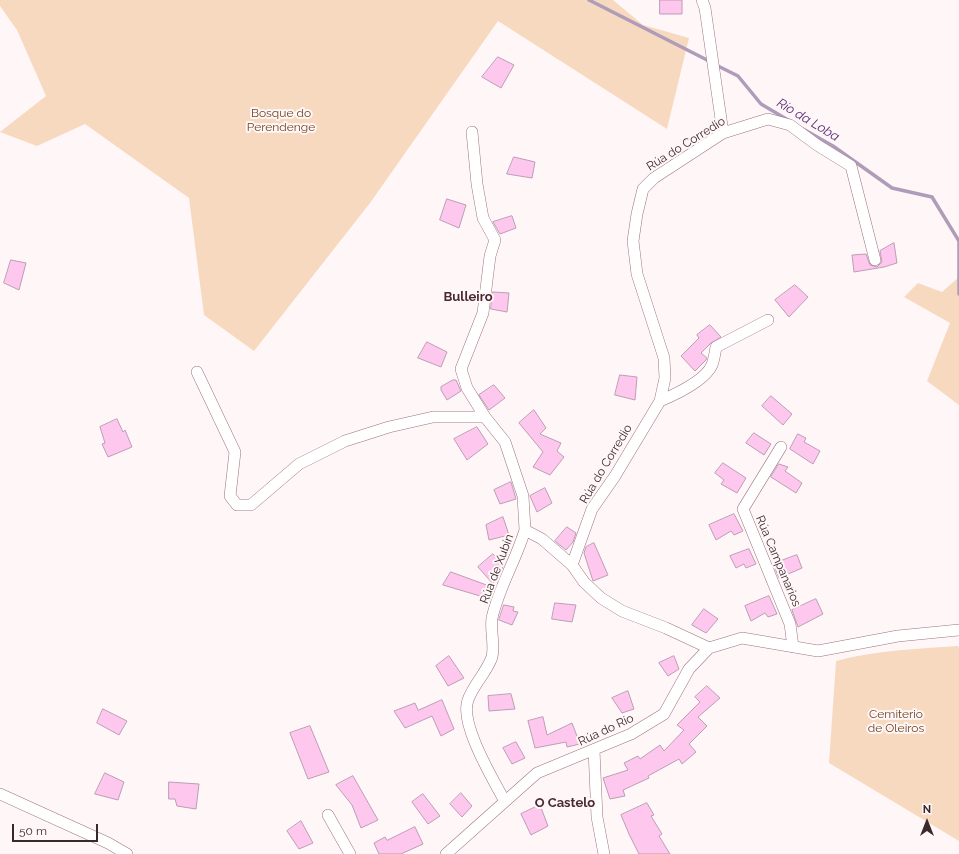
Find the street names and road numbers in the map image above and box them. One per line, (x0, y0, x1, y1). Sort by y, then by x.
street label: Rúa do Corredio (644, 114, 728, 174)
street label: Rúa do Corredio (577, 422, 635, 506)
street label: Rúa Campanarios (752, 513, 804, 609)
street label: Rúa de Xubín (477, 532, 517, 606)
street label: Rúa do Río (576, 711, 636, 749)

